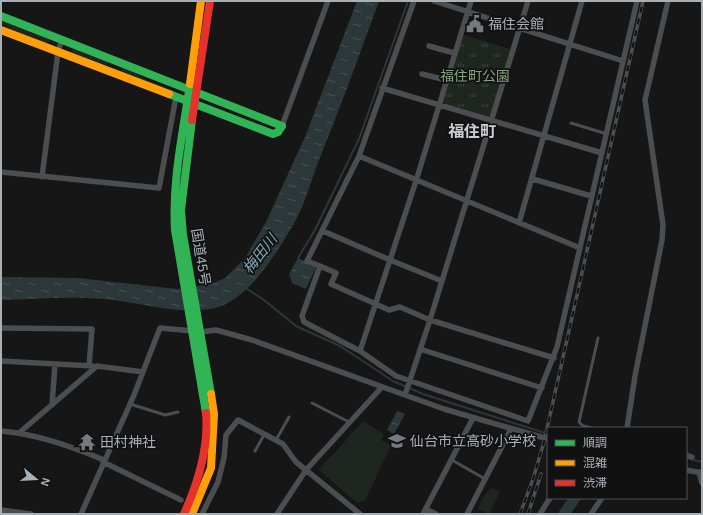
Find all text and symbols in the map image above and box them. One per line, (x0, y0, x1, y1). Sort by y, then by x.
public building icon: 福住会館 (465, 14, 485, 34)
place label: 福住会館 (488, 16, 544, 32)
park label: 福住町公園 (440, 68, 510, 84)
district label: 福住町 (448, 123, 496, 140)
street label: 国道45号 (189, 227, 213, 287)
water label: 梅田川 (239, 229, 281, 277)
legend (547, 427, 687, 499)
school or university icon: 仙台市立高砂小学校 (387, 431, 407, 451)
temple icon: 田村神社 (77, 432, 97, 452)
place label: 仙台市立高砂小学校 (410, 433, 536, 449)
place label: 田村神社 (100, 434, 156, 450)
text: 順調 (583, 436, 607, 450)
text: 混雑 (583, 456, 607, 470)
north arrow (16, 459, 56, 499)
text: N (39, 476, 52, 488)
text: 渋滞 (583, 476, 607, 490)

